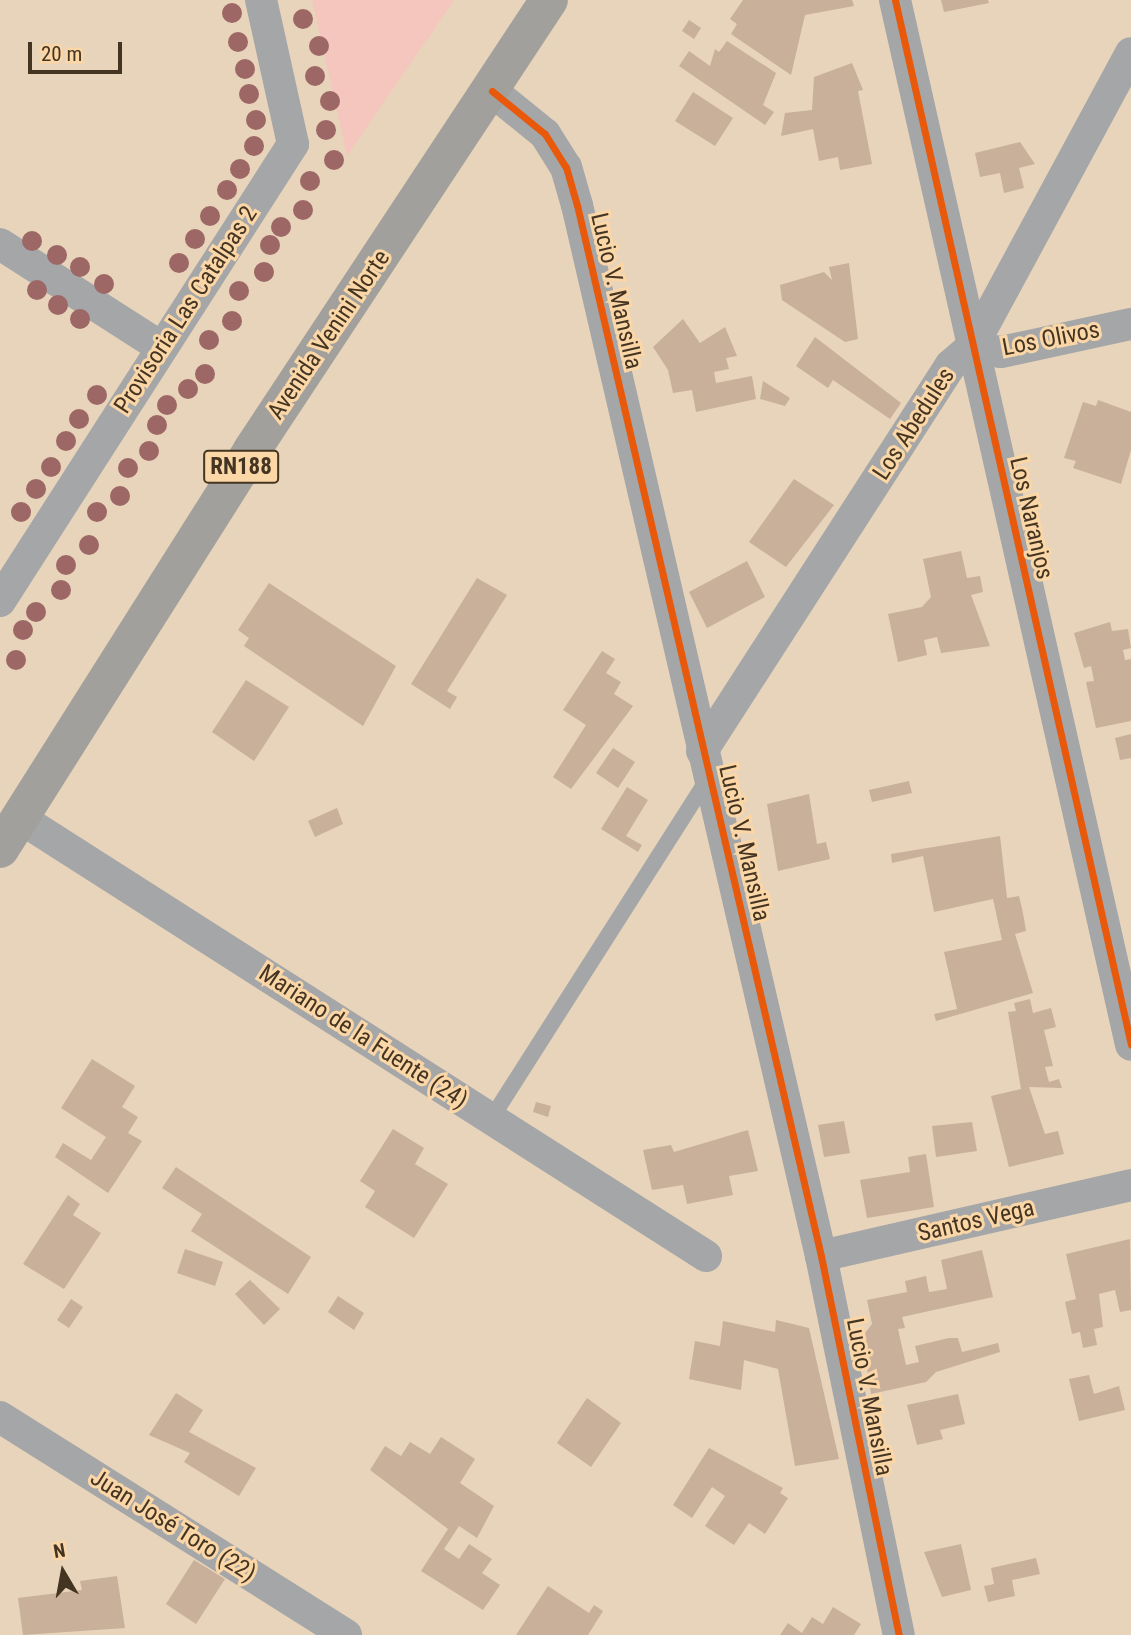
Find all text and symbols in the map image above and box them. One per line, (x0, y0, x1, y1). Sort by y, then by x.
scale bar (32, 28, 126, 72)
text: 20 m (41, 42, 82, 66)
street label: Provisoria Las Catalpas 2 (108, 201, 264, 419)
street label: Lucio V. Mansilla (584, 210, 648, 372)
street label: Avenida Venini Norte (262, 245, 396, 425)
street label: Los Olivos (1000, 315, 1102, 363)
street label: Los Abedules (867, 362, 961, 486)
road number: RN188 (202, 447, 280, 486)
street label: Los Naranjos (1003, 454, 1059, 582)
street label: Lucio V. Mansilla (712, 762, 776, 924)
street label: Mariano de la Fuente (24) (253, 959, 473, 1115)
street label: Santos Vega (915, 1194, 1037, 1248)
street label: Lucio V. Mansilla (840, 1316, 898, 1478)
street label: Juan José Toro (22) (85, 1463, 261, 1589)
north arrow (28, 1537, 98, 1607)
text: N (52, 1538, 67, 1563)

